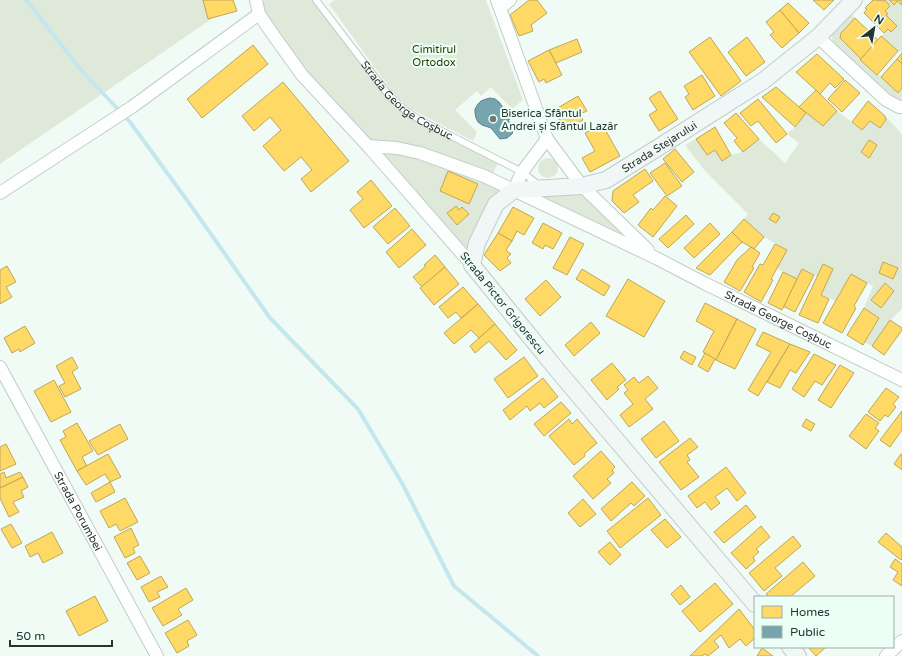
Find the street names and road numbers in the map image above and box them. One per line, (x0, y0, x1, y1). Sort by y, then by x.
street label: Strada George Coșbuc (358, 58, 455, 143)
street label: Strada Stejarului (620, 119, 699, 176)
street label: Strada Pictor Grigorescu (457, 250, 548, 357)
street label: Strada George Coșbuc (722, 288, 834, 352)
street label: Strada Porumbei (51, 470, 105, 553)

